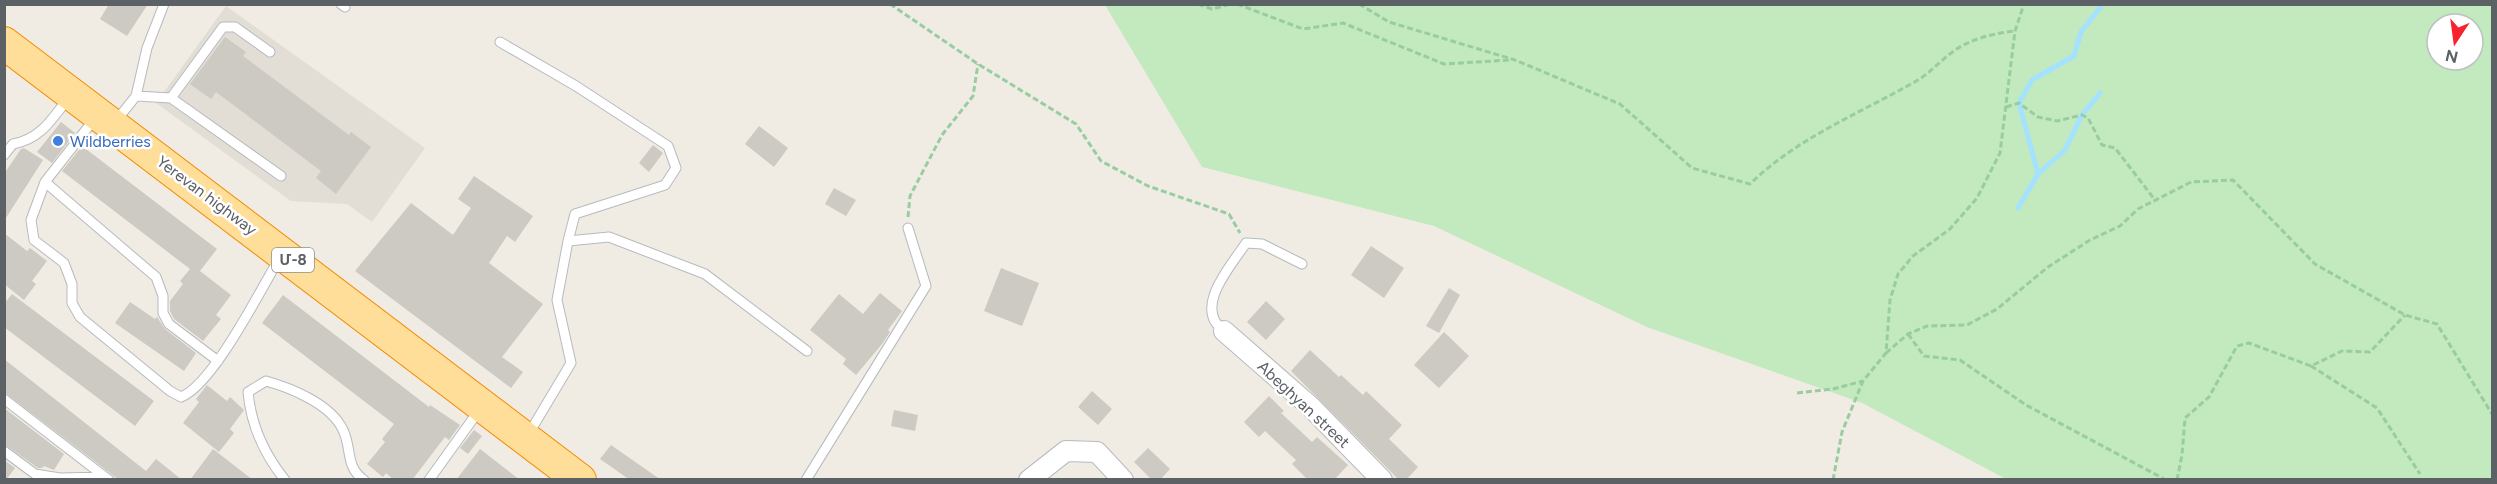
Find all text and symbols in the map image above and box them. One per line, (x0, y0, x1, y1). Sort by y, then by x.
north arrow (2425, 12, 2485, 72)
text: N (2444, 45, 2460, 67)
place label: Wildberries (70, 132, 151, 151)
marker: Wildberries (51, 134, 65, 148)
street label: Yerevan highway (153, 152, 261, 240)
road number: Մ-8 (272, 248, 314, 272)
street label: Abeghyan street (1254, 357, 1354, 452)

